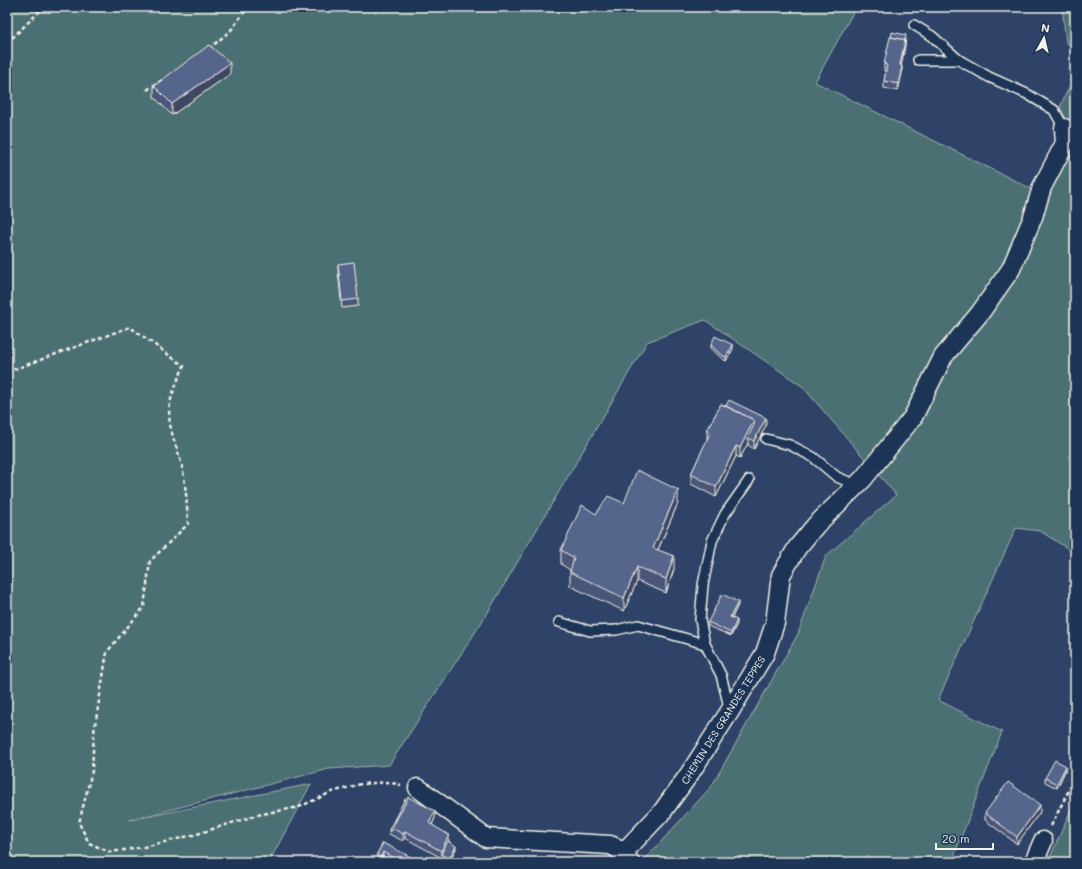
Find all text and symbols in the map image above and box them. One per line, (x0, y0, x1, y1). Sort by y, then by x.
north arrow (1024, 18, 1064, 58)
text: N (1040, 20, 1051, 36)
street label: CHEMIN DES GRANDES TEPPES (678, 653, 769, 787)
scale bar (936, 825, 993, 851)
text: 20 m (942, 830, 970, 846)

